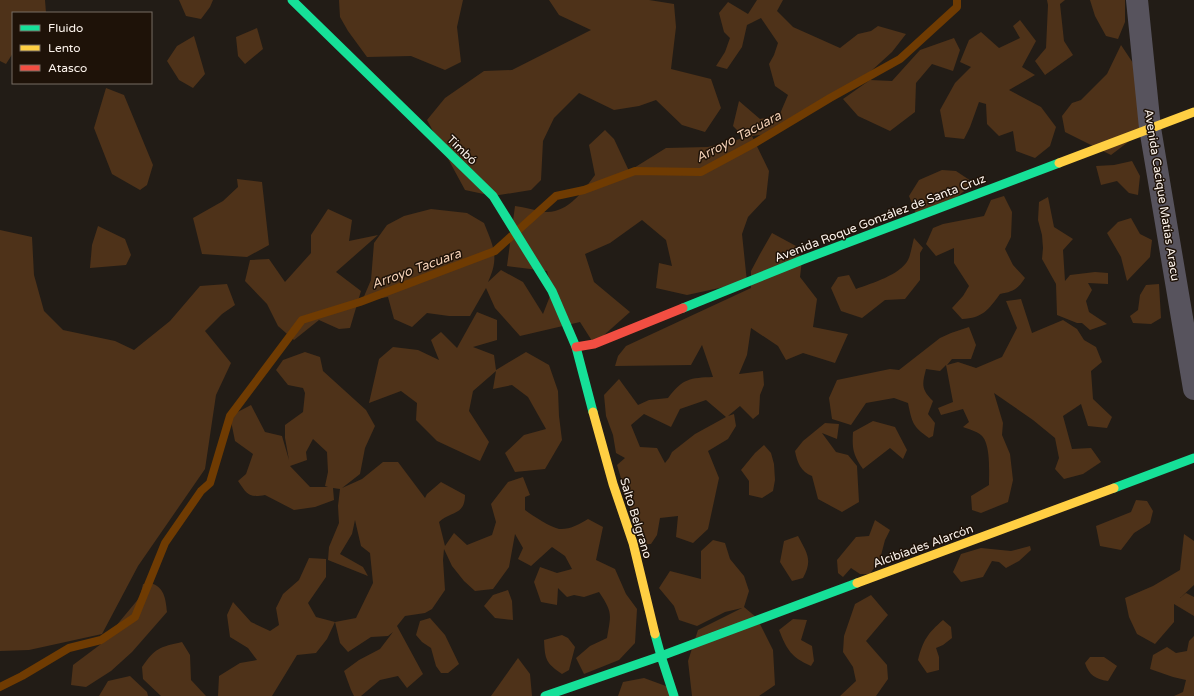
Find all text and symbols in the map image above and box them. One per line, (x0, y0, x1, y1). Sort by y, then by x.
legend (12, 12, 152, 84)
text: Fluido (48, 21, 83, 35)
text: Lento (48, 41, 81, 55)
text: Atasco (48, 61, 87, 75)
water label: Arroyo Tacuara (693, 107, 784, 166)
street label: Avenida Cacique Matías Aracu (1141, 108, 1183, 282)
street label: Timbó (444, 132, 480, 168)
street label: Avenida Roque González de Santa Cruz (773, 171, 987, 265)
water label: Arroyo Tacuara (369, 245, 464, 293)
street label: Salto Belgrano (617, 476, 655, 560)
street label: Alcibíades Alarcón (871, 521, 975, 571)

